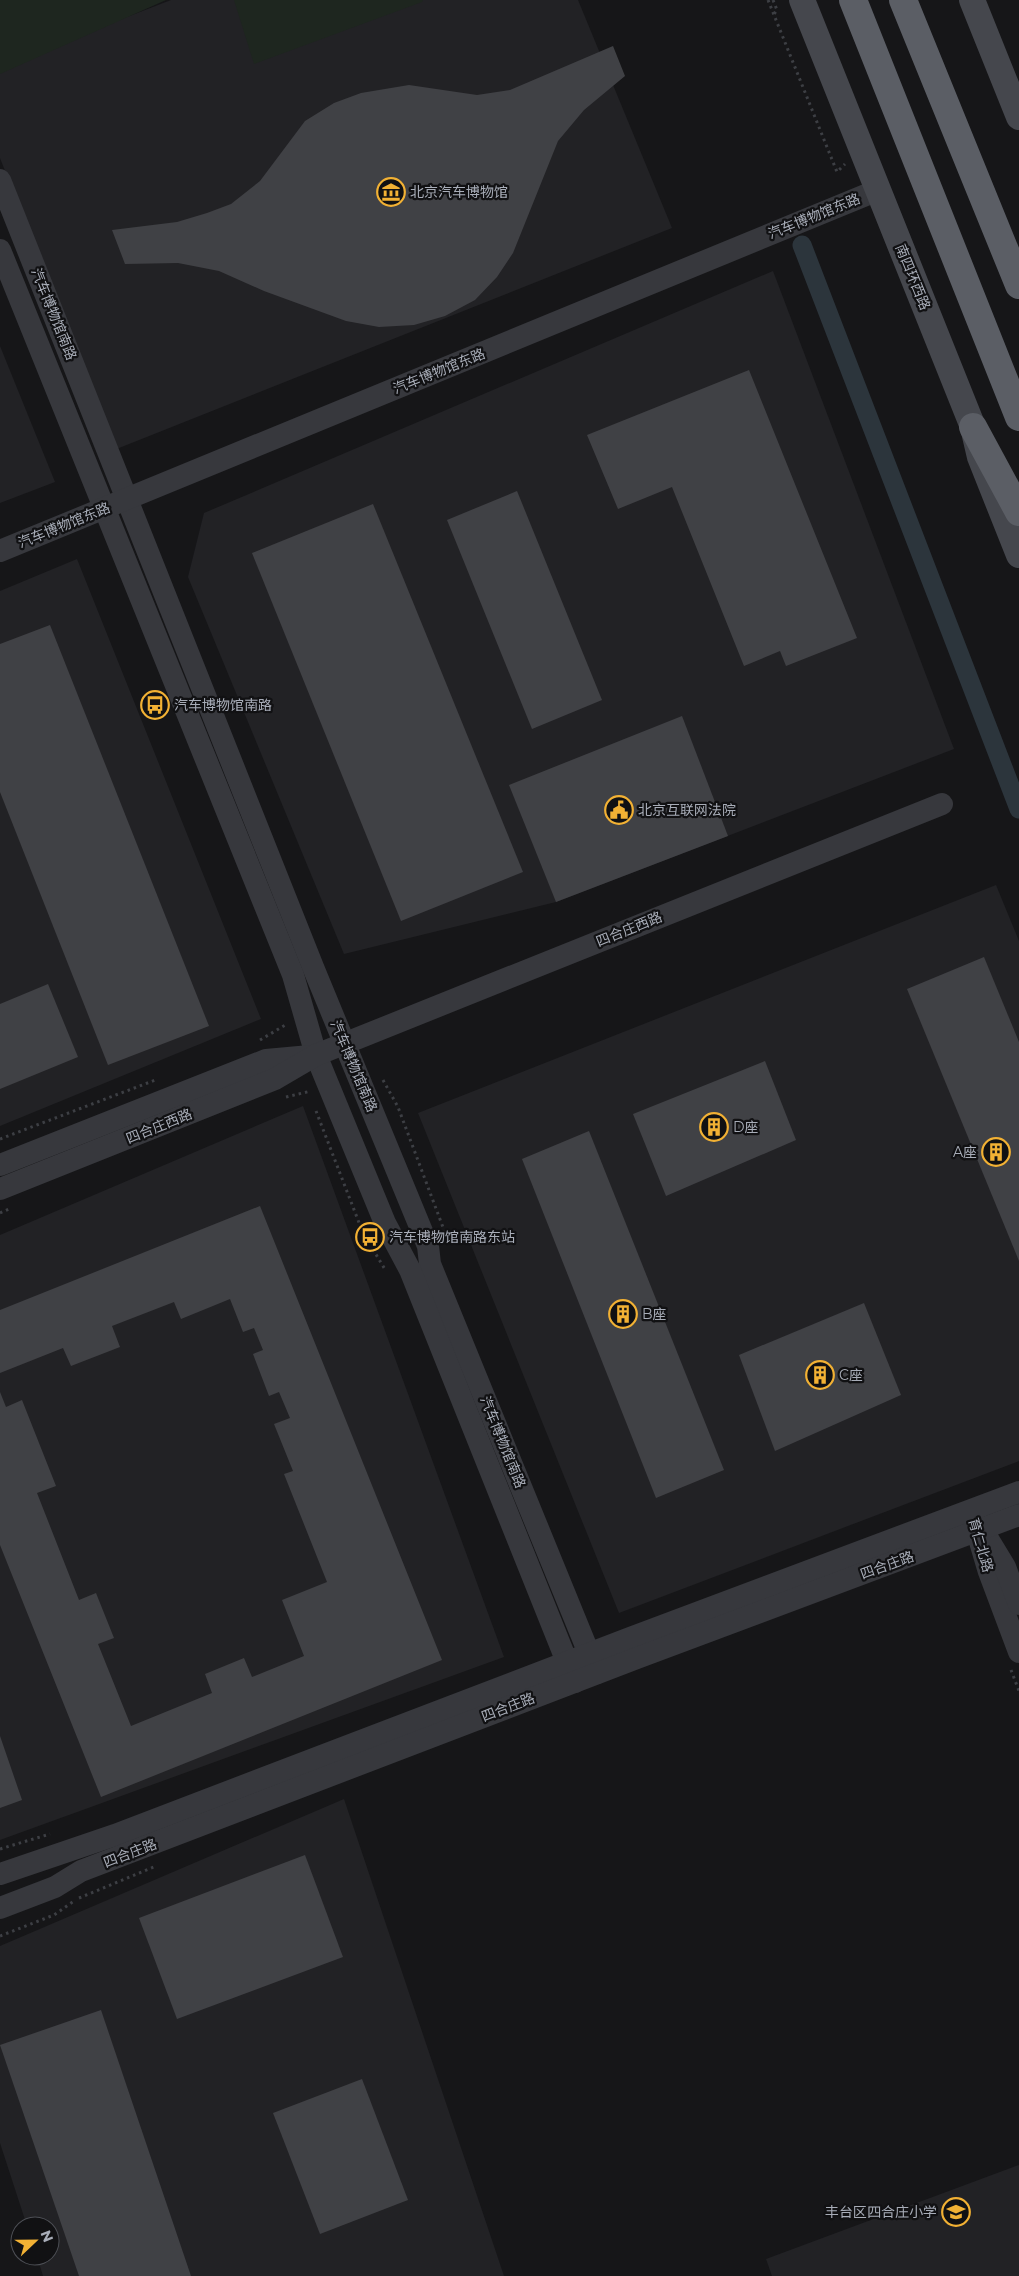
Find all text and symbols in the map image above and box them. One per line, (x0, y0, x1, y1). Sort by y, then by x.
museum icon: 北京汽车博物馆 (376, 177, 406, 207)
place label: 北京汽车博物馆 (410, 183, 508, 201)
street label: 汽车博物馆东路 (765, 189, 863, 243)
street label: 南四环西路 (892, 241, 934, 313)
street label: 汽车博物馆南路 (27, 265, 81, 363)
street label: 汽车博物馆东路 (390, 344, 488, 398)
street label: 汽车博物馆东路 (15, 498, 113, 552)
bus stop icon: 汽车博物馆南路 (140, 690, 170, 720)
place label: 汽车博物馆南路 (174, 696, 272, 714)
public building icon: 北京互联网法院 (604, 795, 634, 825)
place label: 北京互联网法院 (638, 801, 736, 819)
street label: 四合庄西路 (593, 908, 665, 950)
street label: 汽车博物馆南路 (327, 1017, 381, 1115)
street label: 四合庄西路 (123, 1105, 195, 1147)
building icon: D座 (699, 1112, 729, 1142)
place label: D座 (733, 1118, 759, 1136)
building icon: A座 (981, 1137, 1011, 1167)
place label: A座 (953, 1143, 977, 1161)
bus stop icon: 汽车博物馆南路东站 (355, 1222, 385, 1252)
place label: 汽车博物馆南路东站 (389, 1228, 515, 1246)
building icon: B座 (608, 1299, 638, 1329)
place label: B座 (642, 1305, 667, 1323)
building icon: C座 (805, 1360, 835, 1390)
place label: C座 (839, 1366, 863, 1384)
street label: 汽车博物馆南路 (476, 1393, 530, 1491)
street label: 育仁北路 (965, 1516, 997, 1574)
street label: 四合庄路 (858, 1547, 916, 1583)
street label: 四合庄路 (479, 1689, 537, 1725)
street label: 四合庄路 (101, 1835, 159, 1871)
school or university icon: 丰台区四合庄小学 (941, 2197, 971, 2227)
place label: 丰台区四合庄小学 (825, 2203, 937, 2221)
north arrow (10, 2216, 60, 2266)
text: N (37, 2228, 58, 2245)

